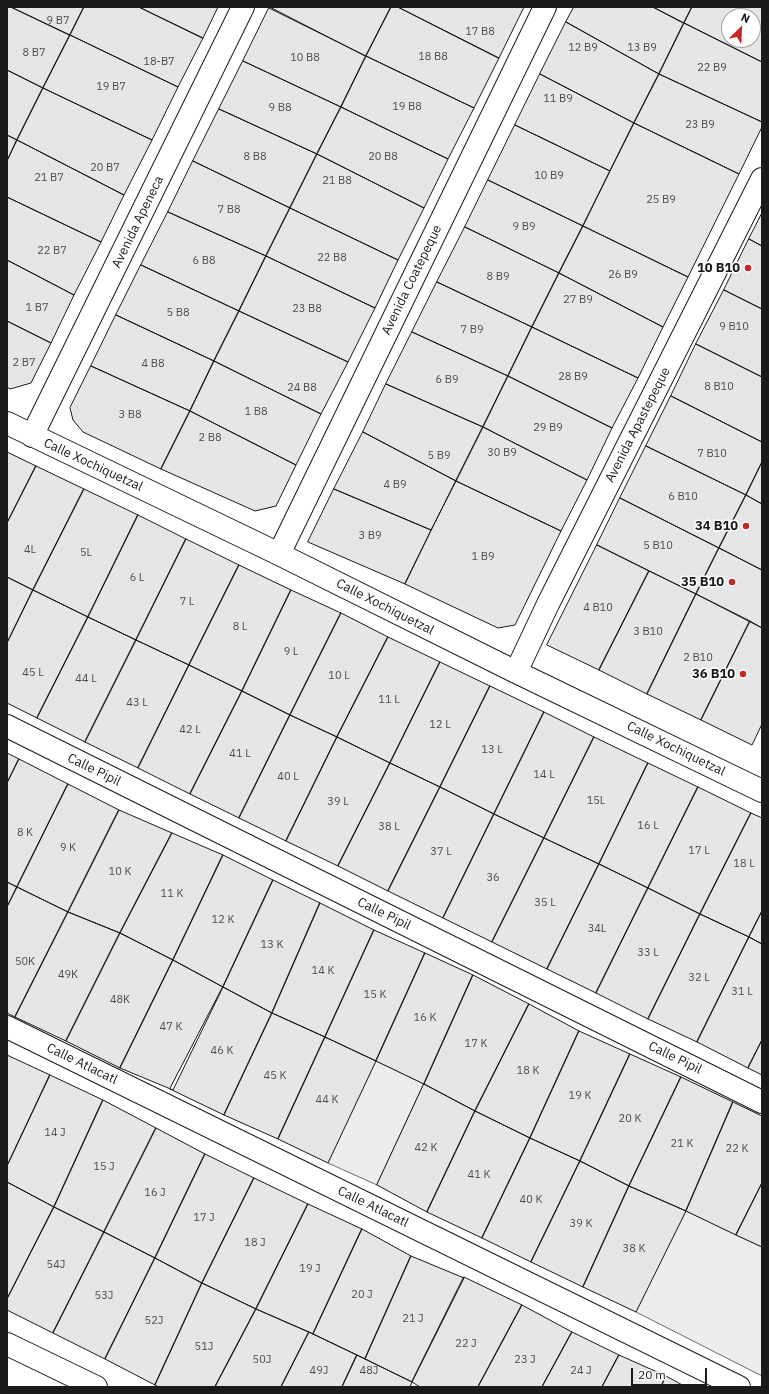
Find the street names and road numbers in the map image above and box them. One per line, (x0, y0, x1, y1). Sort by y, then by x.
street label: Avenida Apeneca (109, 173, 167, 271)
street label: Avenida Coatepeque (379, 222, 445, 338)
street label: Avenida Apastepeque (602, 365, 674, 485)
street label: Calle Xochiquetzal (41, 435, 145, 495)
street label: Calle Xochiquetzal (334, 576, 436, 638)
street label: Calle Xochiquetzal (624, 718, 728, 780)
street label: Calle Pipil (65, 750, 123, 790)
street label: Calle Pipil (355, 894, 413, 934)
street label: Calle Pipil (646, 1038, 704, 1078)
street label: Calle Atlacatl (44, 1040, 120, 1088)
street label: Calle Atlacatl (335, 1183, 411, 1231)

